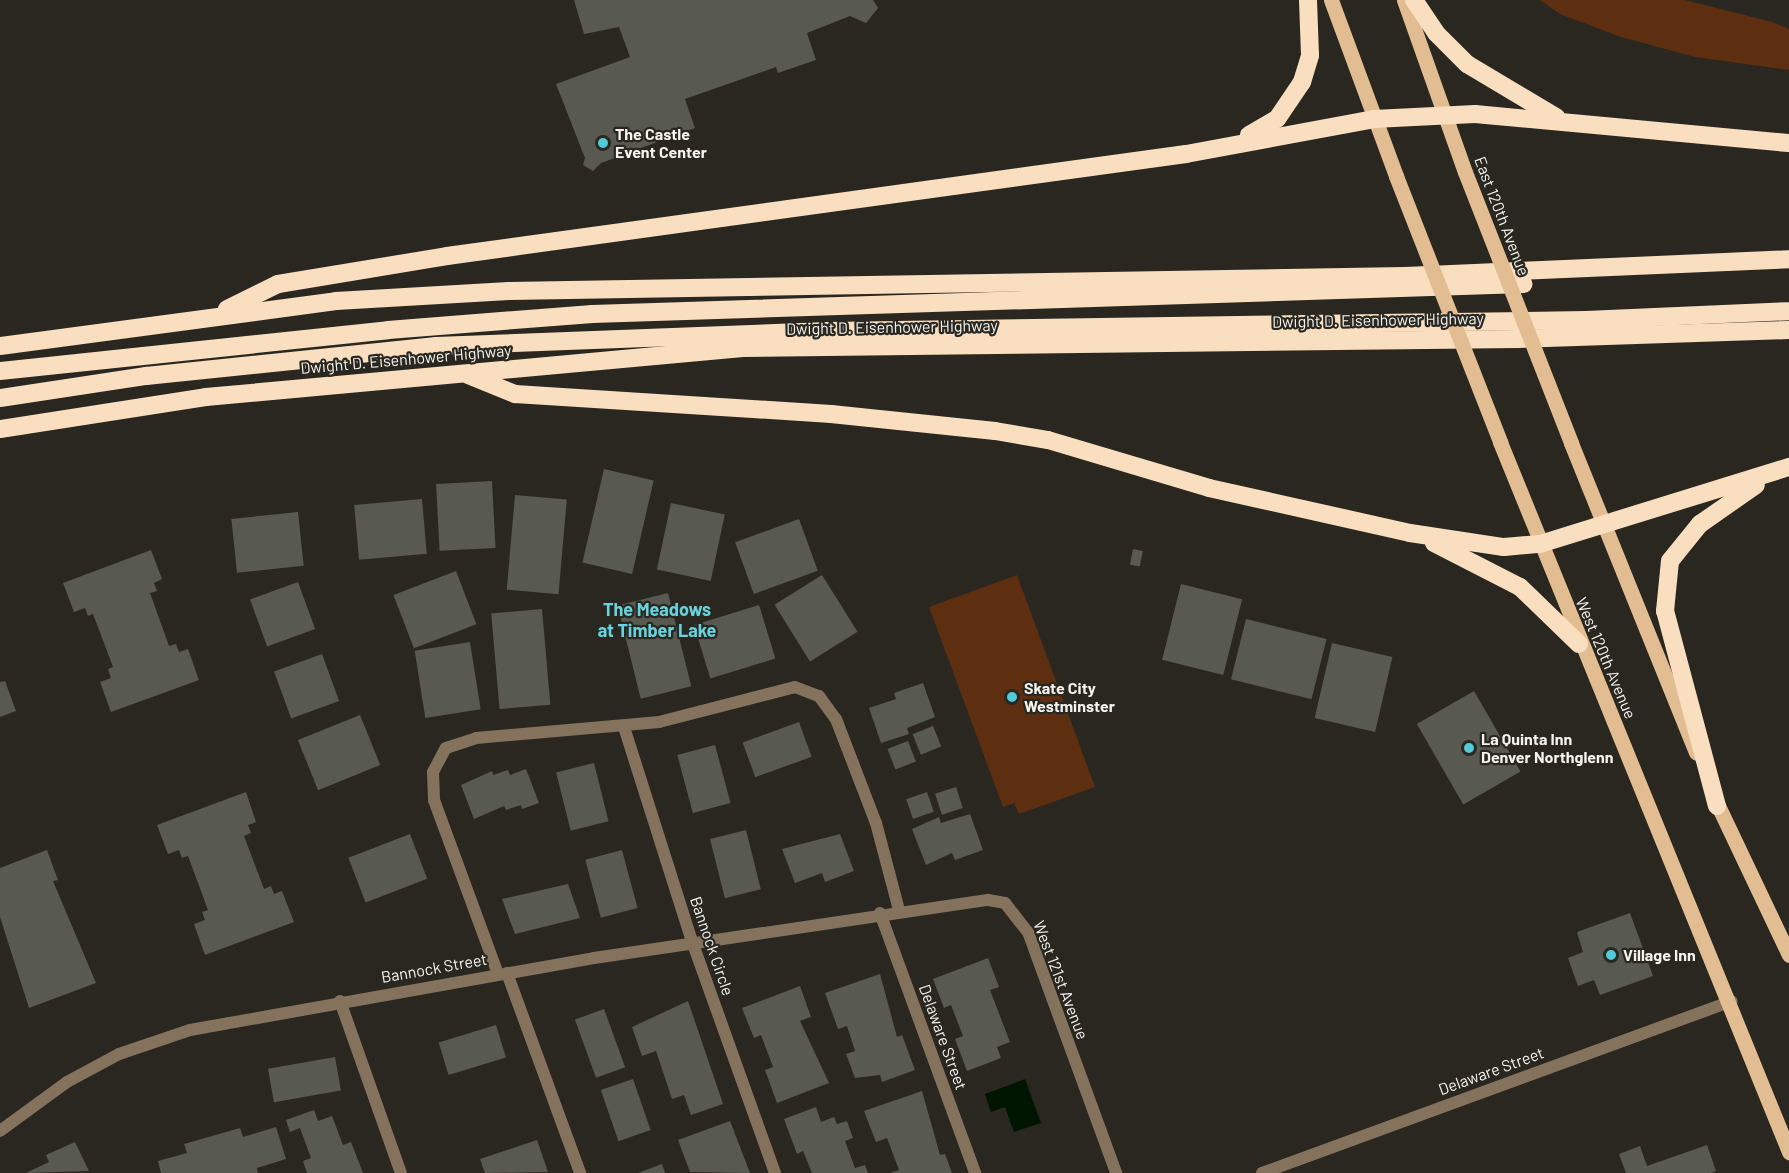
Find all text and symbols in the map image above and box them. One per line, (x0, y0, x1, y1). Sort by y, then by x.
place label: The Castle Event Center (615, 124, 707, 162)
marker: The Castle Event Center (596, 136, 610, 150)
street label: East 120th Avenue (1470, 154, 1534, 278)
street label: Dwight D. Eisenhower Highway (1272, 309, 1484, 331)
street label: Dwight D. Eisenhower Highway (786, 316, 998, 338)
street label: Dwight D. Eisenhower Highway (300, 340, 512, 378)
street label: West 120th Avenue (1572, 594, 1640, 722)
district label: The Meadows at Timber Lake (598, 599, 716, 642)
place label: Skate City Westminster (1024, 678, 1115, 716)
marker: Skate City Westminster (1005, 690, 1019, 704)
place label: La Quinta Inn Denver Northglenn (1481, 729, 1614, 767)
marker: La Quinta Inn Denver Northglenn (1462, 741, 1476, 755)
street label: Bannock Circle (686, 894, 738, 998)
street label: West 121st Avenue (1030, 918, 1092, 1042)
place label: Village Inn (1623, 945, 1696, 965)
marker: Village Inn (1604, 948, 1618, 962)
street label: Bannock Street (380, 949, 488, 987)
street label: Delaware Street (915, 982, 971, 1092)
street label: Delaware Street (1436, 1043, 1546, 1099)

